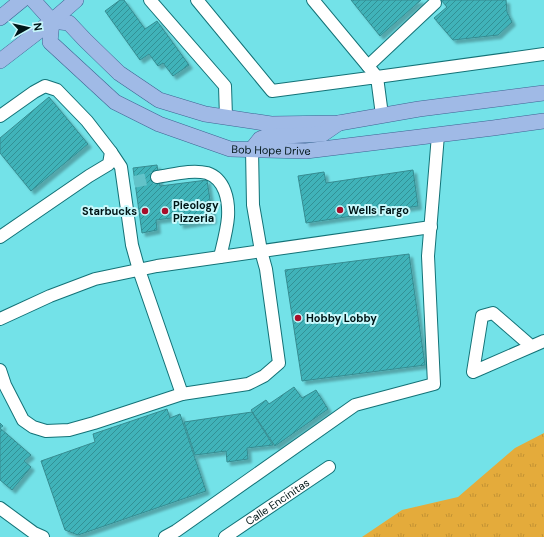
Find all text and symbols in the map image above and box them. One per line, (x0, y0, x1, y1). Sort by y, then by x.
north arrow (8, 8, 48, 48)
text: N (30, 22, 45, 32)
street label: Bob Hope Drive (231, 142, 311, 158)
place label: Pieology Pizzeria (173, 198, 219, 225)
place label: Wells Fargo (348, 203, 409, 217)
place label: Starbucks (82, 204, 137, 218)
marker: Wells Fargo (335, 205, 345, 215)
marker: Starbucks (140, 206, 150, 216)
marker: Pieology Pizzeria (160, 206, 170, 216)
place label: Hobby Lobby (306, 311, 377, 325)
marker: Hobby Lobby (293, 313, 303, 323)
street label: Calle Encinitas (243, 475, 312, 528)

